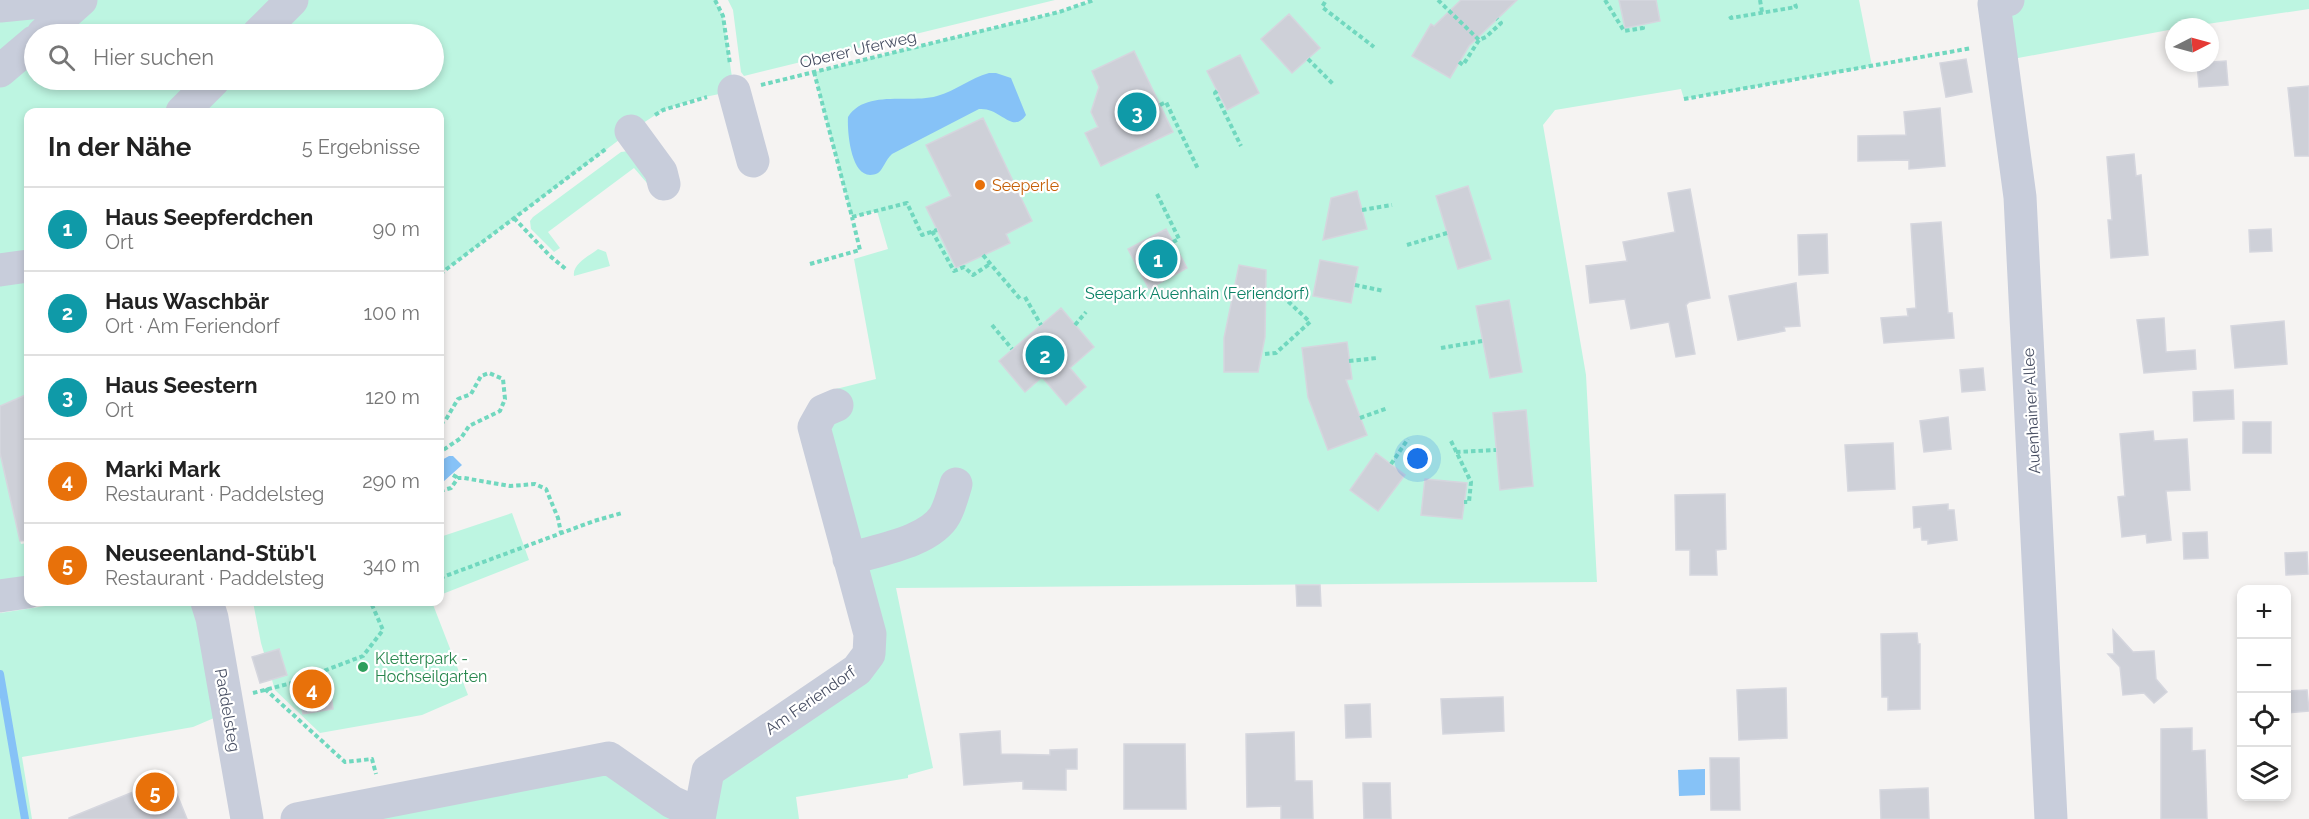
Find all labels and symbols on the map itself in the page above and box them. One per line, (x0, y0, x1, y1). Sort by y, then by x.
north arrow (2165, 18, 2219, 72)
street label: Oberer Uferweg (798, 27, 918, 72)
pin: 3 (1118, 90, 1156, 134)
place label: Seeperle (992, 176, 1059, 195)
marker: Seeperle (973, 178, 987, 192)
pin: 1 (1138, 236, 1178, 282)
park label: Seepark Auenhain (Feriendorf) (1085, 284, 1309, 303)
pin: 2 (1026, 332, 1064, 378)
street label: Auenhainer Allee (2019, 347, 2044, 475)
your location (1403, 444, 1432, 473)
place label: Kletterpark - Hochseilgarten (375, 649, 487, 686)
marker: Kletterpark - Hochseilgarten (356, 660, 370, 674)
street label: Am Feriendorf (761, 662, 860, 739)
pin: 4 (292, 666, 332, 712)
street label: Paddelsteg (211, 667, 244, 753)
pin: 5 (136, 770, 174, 814)

